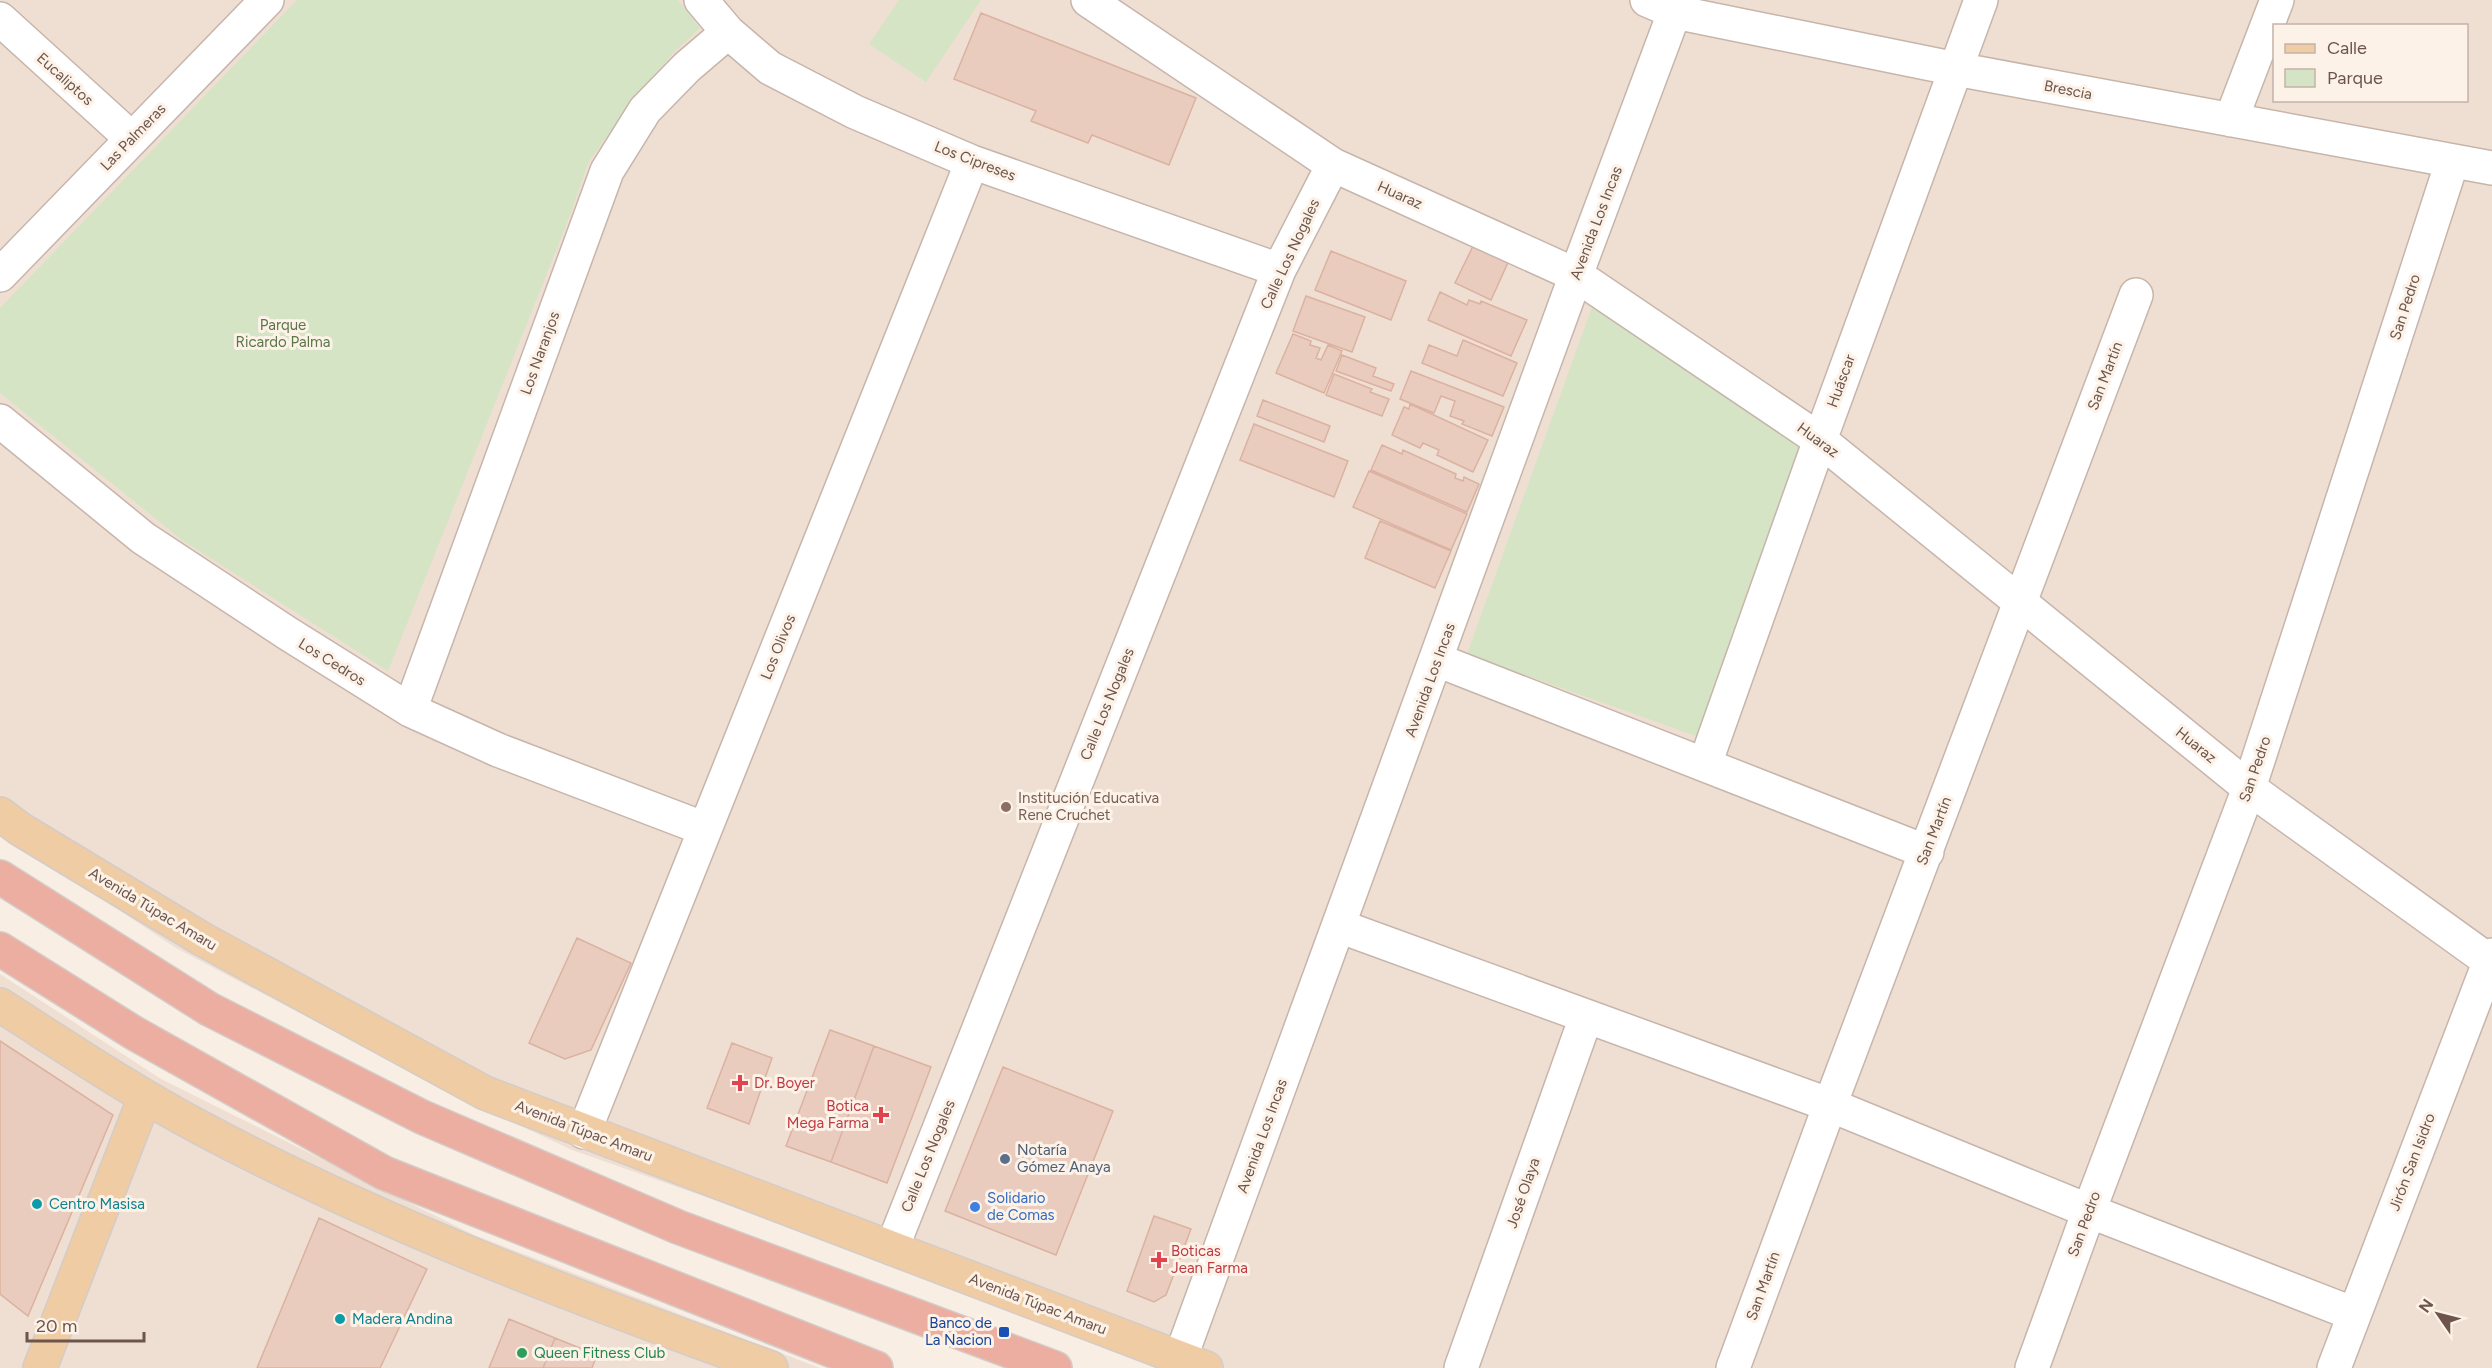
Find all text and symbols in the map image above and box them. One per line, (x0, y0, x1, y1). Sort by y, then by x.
legend (2273, 24, 2468, 102)
text: Calle (2327, 37, 2367, 59)
street label: Eucaliptos (33, 49, 97, 109)
text: Parque (2327, 67, 2383, 89)
street label: Brescia (2042, 77, 2094, 103)
street label: Las Palmeras (97, 100, 169, 174)
street label: Los Cipreses (932, 137, 1018, 185)
street label: Avenida Los Incas (1566, 164, 1626, 282)
street label: Huaraz (1375, 177, 1425, 213)
street label: Calle Los Nogales (1257, 196, 1323, 312)
street label: San Pedro (2386, 271, 2424, 342)
street label: Los Naranjos (517, 309, 563, 397)
park label: Parque Ricardo Palma (236, 316, 330, 351)
street label: San Martín (2084, 339, 2126, 413)
street label: Huáscar (1823, 352, 1859, 410)
street label: Huaraz (1794, 419, 1842, 461)
street label: Los Olivos (757, 612, 799, 682)
street label: Avenida Los Incas (1401, 620, 1459, 740)
street label: Los Cedros (295, 634, 369, 690)
street label: Calle Los Nogales (1076, 645, 1138, 763)
street label: Huaraz (2172, 723, 2220, 767)
street label: San Pedro (2235, 734, 2275, 804)
place label: Institución Educativa Rene Cruchet (1018, 789, 1159, 824)
street label: San Martín (1913, 794, 1955, 868)
marker: Institución Educativa Rene Cruchet (999, 800, 1013, 814)
street label: Avenida Túpac Amaru (86, 864, 220, 954)
marker: Dr. Boyer (731, 1074, 749, 1092)
place label: Dr. Boyer (754, 1074, 815, 1092)
street label: Avenida Los Incas (1233, 1076, 1291, 1196)
street label: Avenida Túpac Amaru (513, 1096, 655, 1166)
place label: Botica Mega Farma (787, 1097, 869, 1132)
street label: Calle Los Nogales (897, 1097, 959, 1215)
marker: Botica Mega Farma (874, 1108, 888, 1122)
street label: Jirón San Isidro (2385, 1110, 2439, 1213)
place label: Notaría Gómez Anaya (1017, 1141, 1111, 1176)
marker: Notaría Gómez Anaya (998, 1152, 1012, 1166)
street label: José Olaya (1503, 1155, 1543, 1231)
place label: Solidario de Comas (987, 1189, 1055, 1224)
street label: San Pedro (2064, 1189, 2104, 1259)
place label: Centro Masisa (49, 1195, 145, 1213)
marker: Centro Masisa (30, 1197, 44, 1211)
marker: Solidario de Comas (968, 1200, 982, 1214)
place label: Boticas Jean Farma (1171, 1242, 1248, 1277)
street label: San Martín (1742, 1249, 1784, 1323)
marker: Boticas Jean Farma (1152, 1253, 1166, 1267)
street label: Avenida Túpac Amaru (967, 1269, 1109, 1339)
north arrow (2408, 1284, 2468, 1344)
text: N (2415, 1295, 2437, 1316)
scale bar (27, 1305, 144, 1343)
place label: Madera Andina (352, 1310, 453, 1328)
marker: Madera Andina (333, 1312, 347, 1326)
place label: Banco de La Nacion (925, 1314, 992, 1349)
text: 20 m (36, 1315, 77, 1337)
marker: Banco de La Nacion (997, 1325, 1011, 1339)
place label: Queen Fitness Club (534, 1344, 666, 1362)
marker: Queen Fitness Club (515, 1346, 529, 1360)

